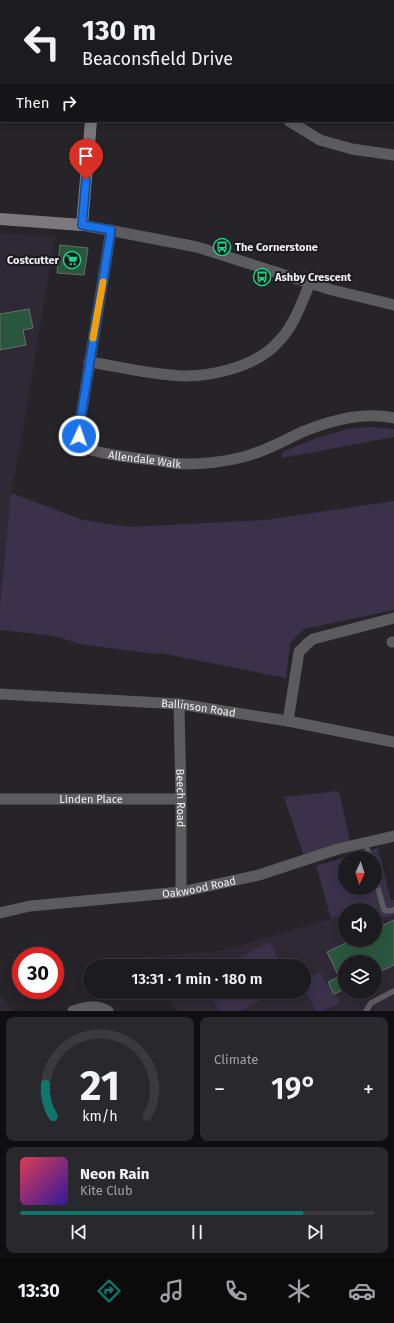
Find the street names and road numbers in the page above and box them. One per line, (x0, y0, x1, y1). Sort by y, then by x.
street label: Allendale Walk (107, 448, 182, 471)
street label: Ballinson Road (161, 697, 237, 719)
street label: Beech Road (174, 768, 188, 827)
street label: Linden Place (59, 793, 123, 806)
street label: Oakwood Road (162, 874, 237, 900)

